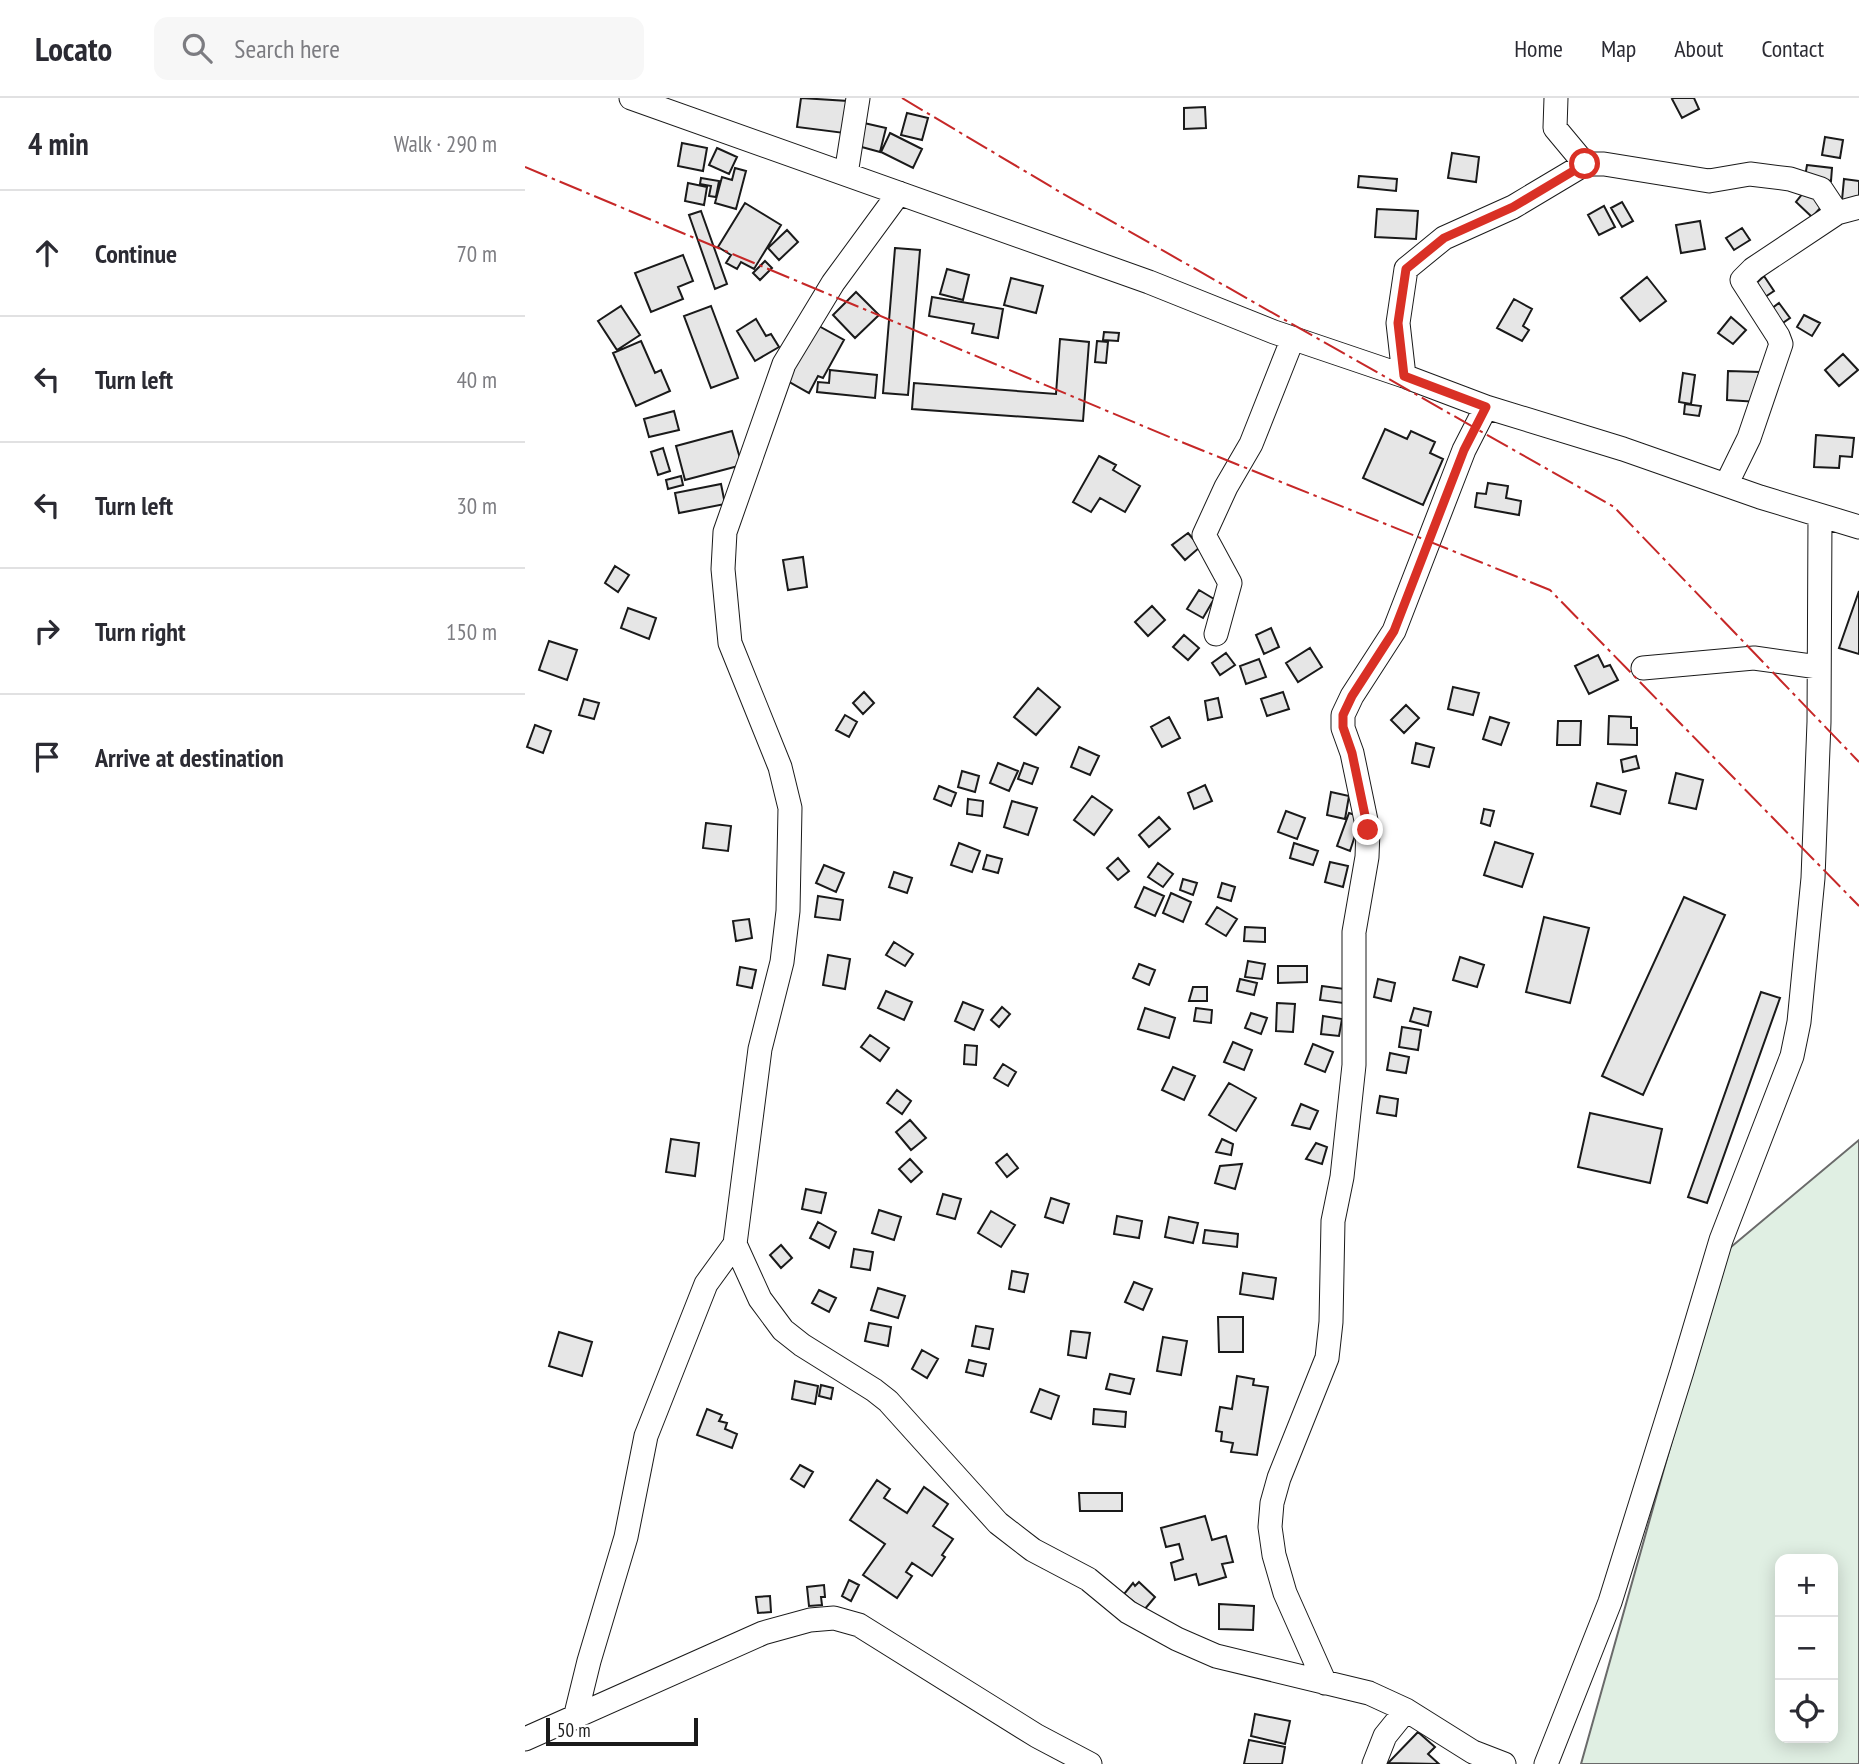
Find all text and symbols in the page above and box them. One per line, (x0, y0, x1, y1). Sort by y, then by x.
search box (154, 17, 644, 80)
text: Locato (35, 27, 112, 70)
icon: search (178, 29, 216, 67)
text: Search here (234, 32, 340, 65)
text: Home (1514, 33, 1563, 64)
text: Map (1601, 33, 1636, 64)
text: About (1674, 33, 1723, 64)
text: Contact (1761, 33, 1824, 64)
text: 4 min (28, 124, 89, 163)
text: Walk · 290 m (394, 129, 497, 158)
route start (1569, 148, 1600, 179)
icon: ahead (28, 234, 66, 272)
text: Continue (95, 237, 177, 270)
text: 70 m (456, 239, 497, 268)
icon: left (28, 360, 66, 398)
text: Turn left (95, 363, 173, 396)
text: 40 m (456, 365, 497, 394)
icon: left (28, 486, 66, 524)
text: Turn left (95, 489, 173, 522)
text: 30 m (456, 491, 497, 520)
icon: right (28, 612, 66, 650)
text: Turn right (95, 615, 186, 648)
text: 150 m (446, 617, 497, 646)
icon: arrive (28, 738, 66, 776)
text: Arrive at destination (95, 741, 284, 774)
route end (1352, 814, 1383, 845)
map controls (1775, 1554, 1838, 1743)
button: + (1775, 1554, 1838, 1617)
button: − (1775, 1617, 1838, 1680)
button: locate (1775, 1680, 1838, 1743)
scale bar (546, 1715, 698, 1747)
text: 50 m (557, 1718, 591, 1742)

